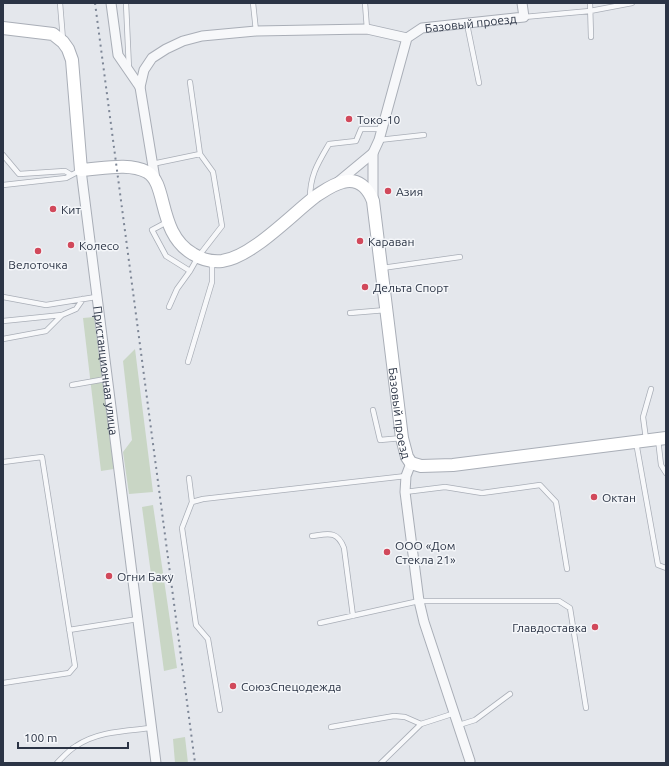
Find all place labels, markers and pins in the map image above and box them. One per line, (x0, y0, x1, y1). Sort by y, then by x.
place label: Токо-10 (357, 113, 401, 126)
marker: Токо-10 (344, 114, 354, 124)
place label: Азия (396, 185, 423, 198)
marker: Азия (383, 186, 393, 196)
place label: Кит (61, 203, 81, 216)
marker: Кит (48, 204, 58, 214)
place label: Караван (368, 235, 414, 248)
marker: Караван (355, 236, 365, 246)
place label: Колесо (79, 239, 119, 252)
marker: Колесо (66, 240, 76, 250)
marker: Велоточка (33, 246, 43, 256)
place label: Велоточка (8, 258, 68, 271)
place label: Дельта Спорт (373, 281, 449, 294)
marker: Дельта Спорт (360, 282, 370, 292)
place label: Октан (602, 491, 636, 504)
marker: Октан (589, 492, 599, 502)
place label: ООО «Дом Стекла 21» (395, 539, 456, 566)
marker: ООО «Дом Стекла 21» (382, 547, 392, 557)
place label: Огни Баку (117, 570, 174, 583)
marker: Огни Баку (104, 571, 114, 581)
place label: Главдоставка (512, 621, 587, 634)
marker: Главдоставка (590, 622, 600, 632)
place label: СоюзСпецодежда (241, 680, 341, 693)
marker: СоюзСпецодежда (228, 681, 238, 691)

